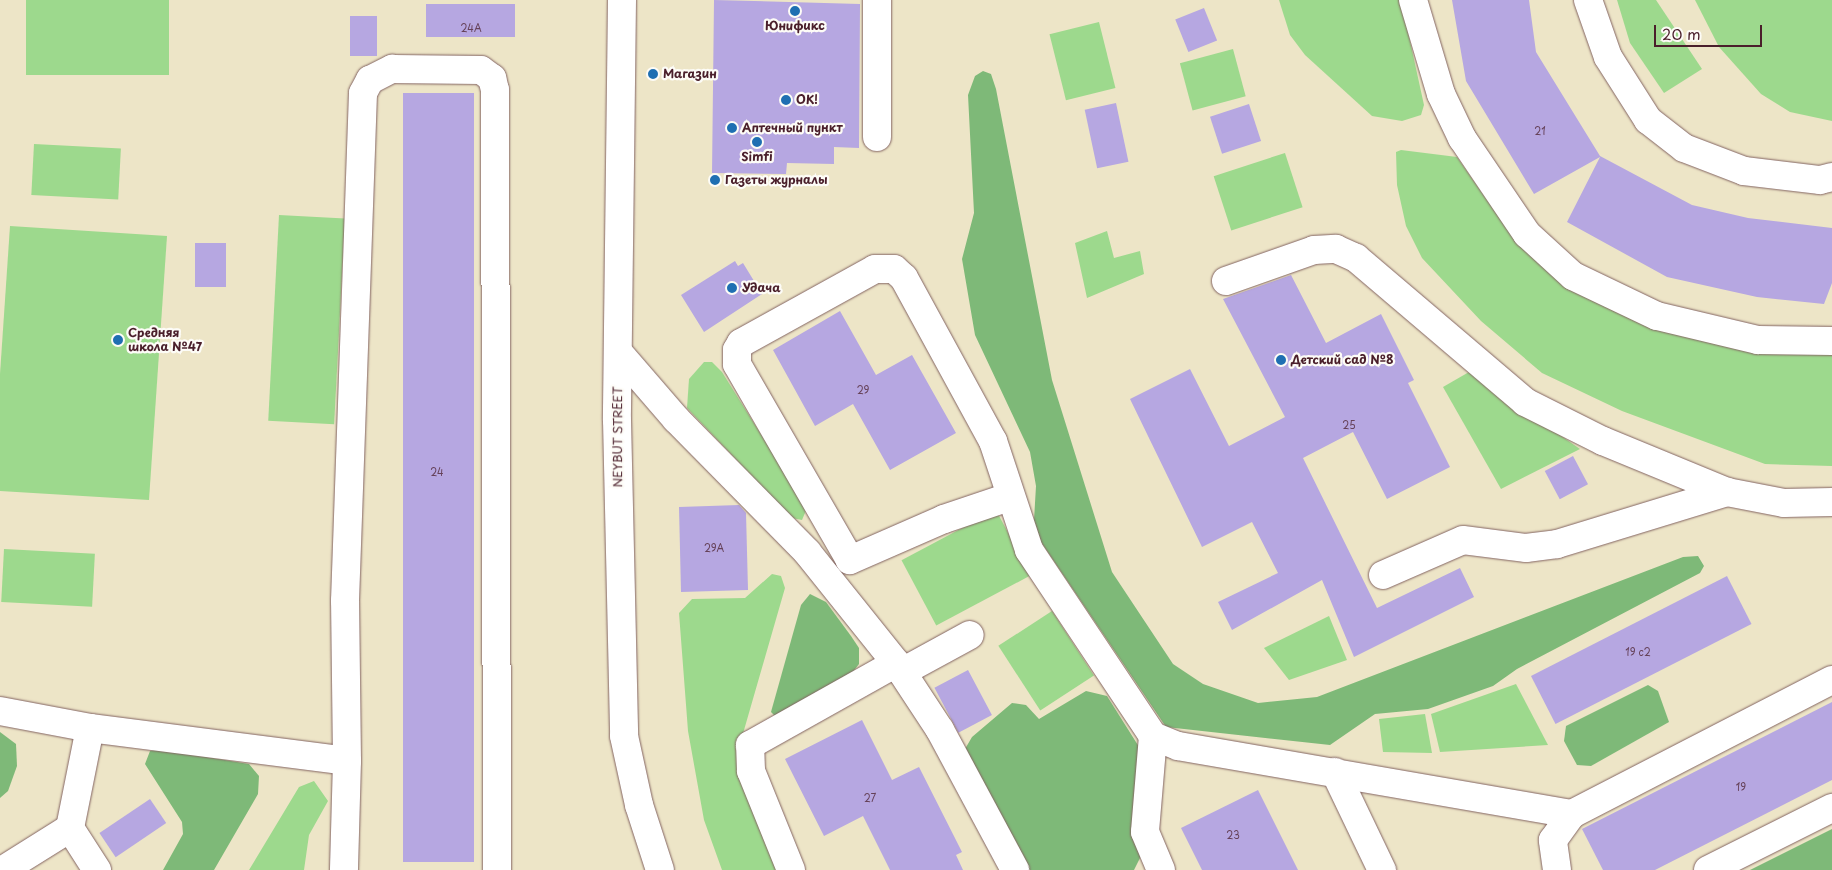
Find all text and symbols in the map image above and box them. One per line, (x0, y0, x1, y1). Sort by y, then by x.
marker: Юнификс (789, 5, 801, 17)
scale bar (1657, 15, 1764, 47)
place label: Юнификс (765, 19, 825, 33)
house number: 24А (460, 22, 482, 34)
text: 20 m (1662, 22, 1701, 45)
place label: Магазин (663, 67, 717, 81)
marker: Магазин (647, 68, 659, 80)
place label: ОК! (796, 93, 818, 107)
marker: ОК! (780, 94, 792, 106)
place label: Аптечный пункт (742, 121, 843, 135)
marker: Аптечный пункт (726, 122, 738, 134)
house number: 21 (1534, 125, 1546, 137)
marker: Simfi (751, 136, 763, 148)
place label: Simfi (741, 150, 773, 164)
place label: Газеты журналы (725, 173, 829, 187)
marker: Газеты журналы (709, 174, 721, 186)
place label: Удача (742, 281, 780, 295)
marker: Удача (726, 282, 738, 294)
place label: Средняя школа №47 (128, 326, 202, 354)
marker: Средняя школа №47 (112, 334, 124, 346)
place label: Детский сад №8 (1291, 353, 1394, 367)
marker: Детский сад №8 (1275, 354, 1287, 366)
house number: 29 (857, 384, 869, 396)
street label: NEYBUT STREET (611, 387, 625, 487)
house number: 25 (1342, 419, 1356, 431)
house number: 24 (430, 466, 444, 478)
house number: 29А (704, 542, 724, 554)
house number: 19 с2 (1625, 646, 1651, 658)
house number: 19 (1736, 781, 1746, 793)
house number: 27 (864, 792, 876, 804)
house number: 23 (1226, 829, 1240, 841)

